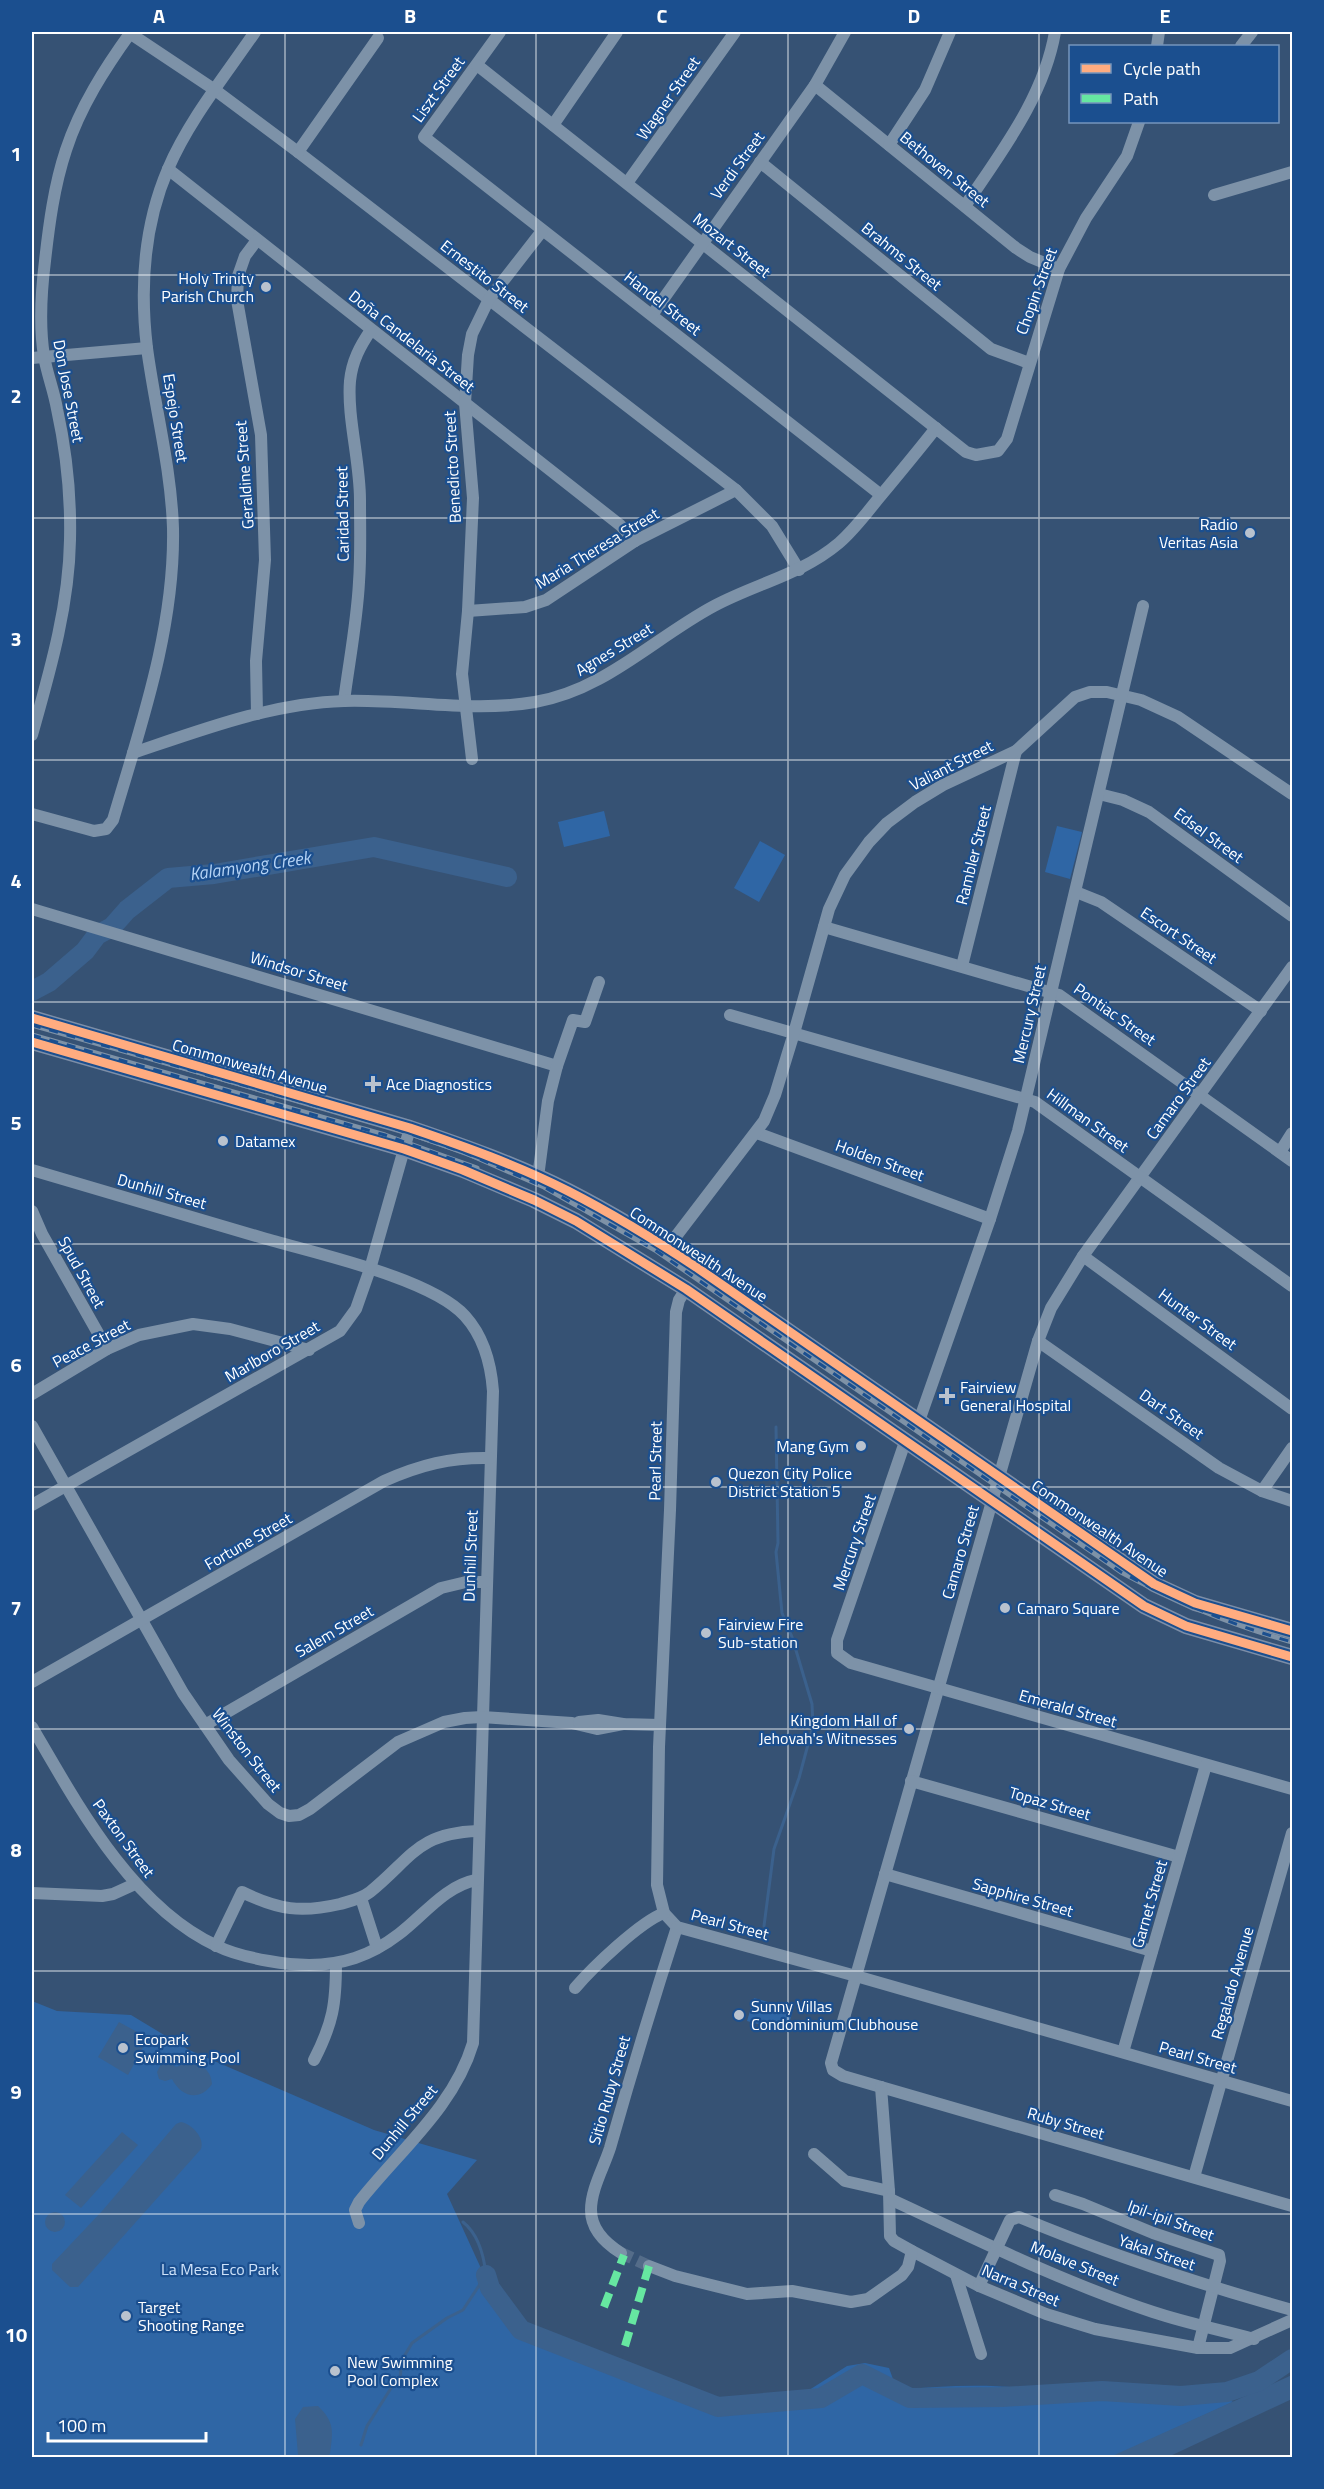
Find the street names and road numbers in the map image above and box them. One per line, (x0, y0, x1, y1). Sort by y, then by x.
street label: Liszt Street (406, 51, 470, 127)
street label: Wagner Street (630, 51, 706, 145)
street label: Bethoven Street (895, 125, 995, 213)
street label: Verdi Street (704, 126, 770, 204)
street label: Mozart Street (688, 207, 776, 283)
street label: Brahms Street (857, 216, 948, 296)
street label: Ernestito Street (436, 234, 535, 318)
street label: Chopin Street (1009, 244, 1063, 338)
street label: Handel Street (619, 265, 707, 341)
street label: Doña Candelaria Street (344, 284, 480, 398)
street label: Don Jose Street (47, 338, 91, 445)
street label: Espejo Street (157, 372, 195, 464)
street label: Benedicto Street (437, 410, 467, 524)
street label: Geraldine Street (228, 420, 260, 530)
street label: Caridad Street (329, 466, 355, 562)
street label: Maria Theresa Street (530, 501, 664, 595)
street label: Agnes Street (571, 616, 658, 682)
street label: Valiant Street (905, 733, 997, 796)
street label: Edsel Street (1169, 801, 1249, 869)
street label: Rambler Street (949, 802, 997, 907)
street label: Escort Street (1136, 901, 1222, 970)
street label: Windsor Street (247, 945, 351, 997)
street label: Mercury Street (1006, 962, 1052, 1066)
street label: Pontiac Street (1069, 977, 1161, 1051)
street label: Commonwealth Avenue (170, 1032, 330, 1100)
street label: Camaro Street (1140, 1052, 1216, 1144)
street label: Hillman Street (1042, 1082, 1134, 1158)
street label: Holden Street (832, 1133, 928, 1187)
street label: Dunhill Street (115, 1167, 210, 1215)
street label: Commonwealth Avenue (625, 1200, 773, 1308)
street label: Spud Street (52, 1232, 112, 1313)
street label: Hunter Street (1154, 1282, 1243, 1356)
street label: Peace Street (48, 1312, 135, 1374)
street label: Marlboro Street (220, 1314, 324, 1388)
street label: Dart Street (1135, 1383, 1210, 1445)
street label: Pearl Street (642, 1421, 668, 1501)
street label: Commonwealth Avenue (1027, 1473, 1173, 1583)
street label: Mercury Street (826, 1490, 882, 1593)
street label: Camaro Street (935, 1502, 985, 1602)
street label: Fortune Street (200, 1506, 297, 1576)
street label: Dunhill Street (456, 1509, 484, 1602)
street label: Salem Street (290, 1599, 378, 1663)
street label: Emerald Street (1016, 1683, 1120, 1734)
street label: Winston Street (206, 1703, 288, 1798)
street label: Topaz Street (1006, 1780, 1094, 1826)
street label: Paxton Street (87, 1794, 161, 1883)
street label: Garnet Street (1125, 1857, 1173, 1951)
street label: Sapphire Street (970, 1871, 1077, 1923)
street label: Pearl Street (688, 1902, 772, 1946)
street label: Regalado Avenue (1204, 1924, 1260, 2042)
street label: Sitio Ruby Street (582, 2032, 636, 2147)
street label: Pearl Street (1156, 2035, 1240, 2080)
street label: Dunhill Street (365, 2079, 443, 2165)
street label: Ruby Street (1025, 2101, 1108, 2146)
street label: Ipil-ipil Street (1124, 2193, 1218, 2247)
street label: Yakal Street (1115, 2228, 1199, 2276)
street label: Molave Street (1027, 2234, 1123, 2292)
street label: Narra Street (978, 2258, 1064, 2312)

